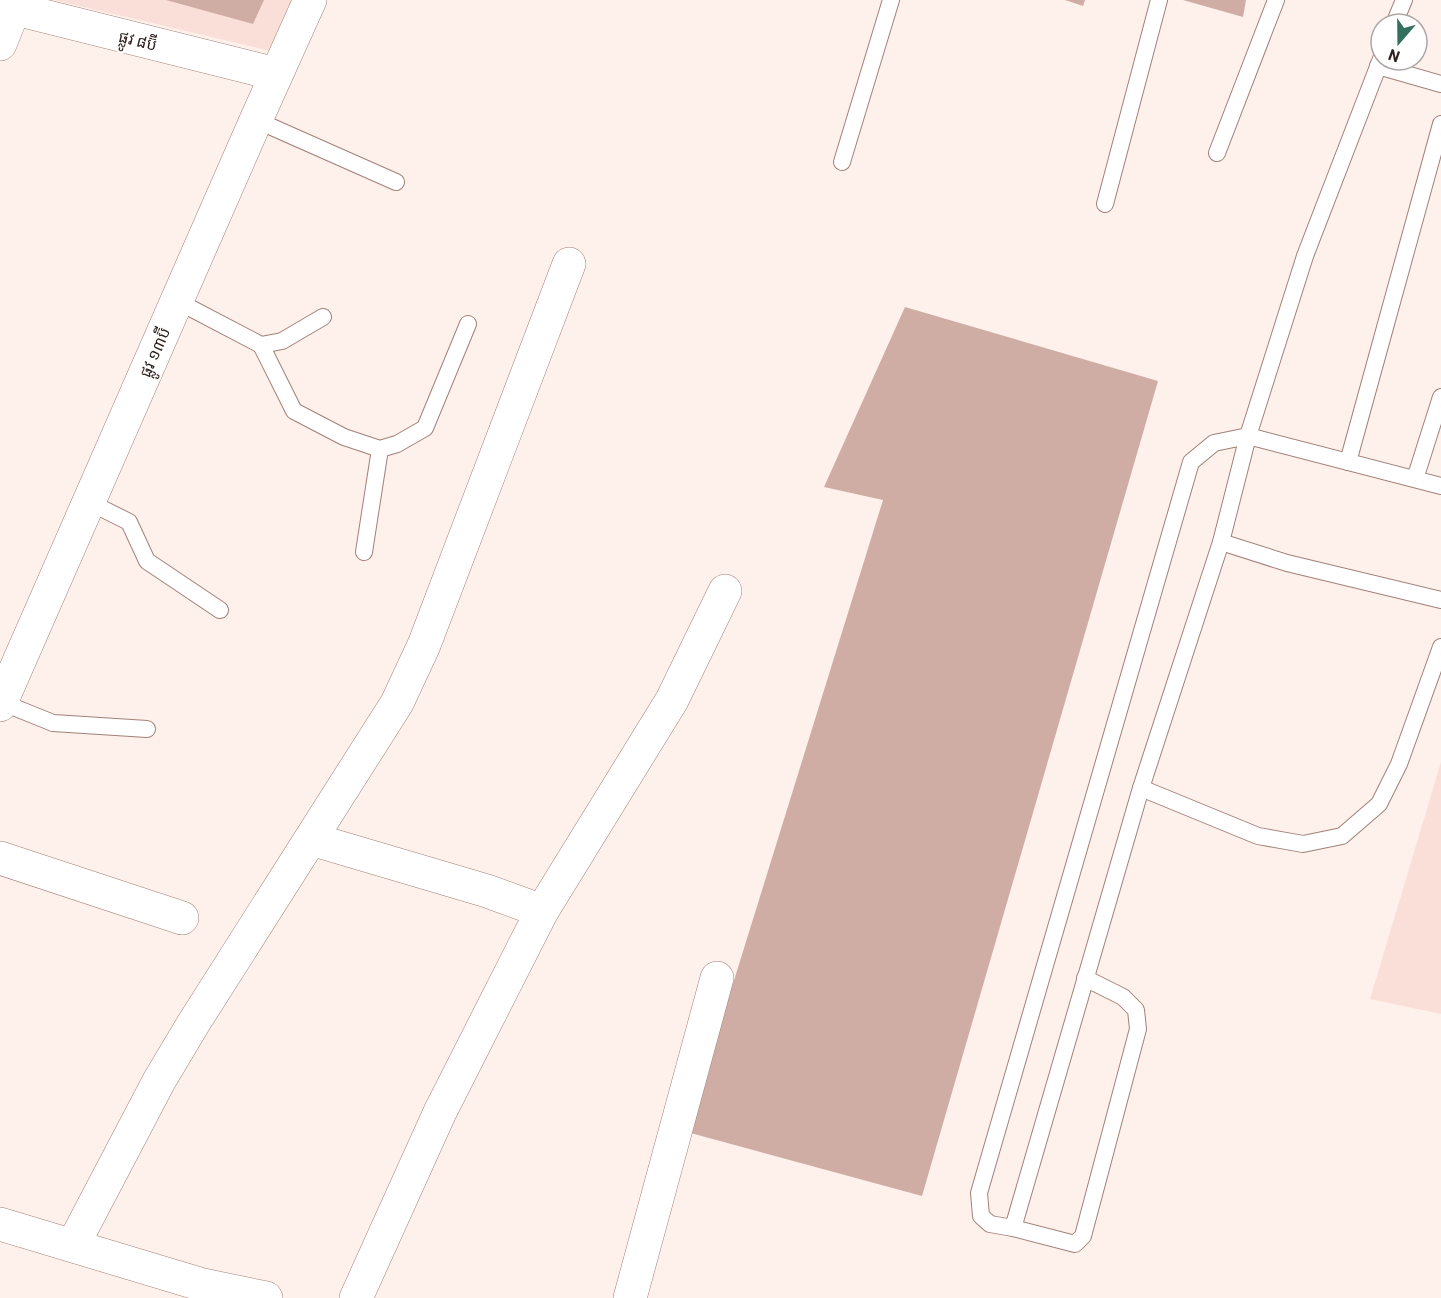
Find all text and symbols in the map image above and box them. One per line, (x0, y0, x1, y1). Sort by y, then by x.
north arrow (1369, 12, 1429, 72)
street label: ផ្លូវ ៨ប៊ី (115, 24, 160, 59)
text: N (1385, 46, 1402, 67)
street label: ផ្លូវ ១៣ប៊ី (133, 323, 179, 382)

